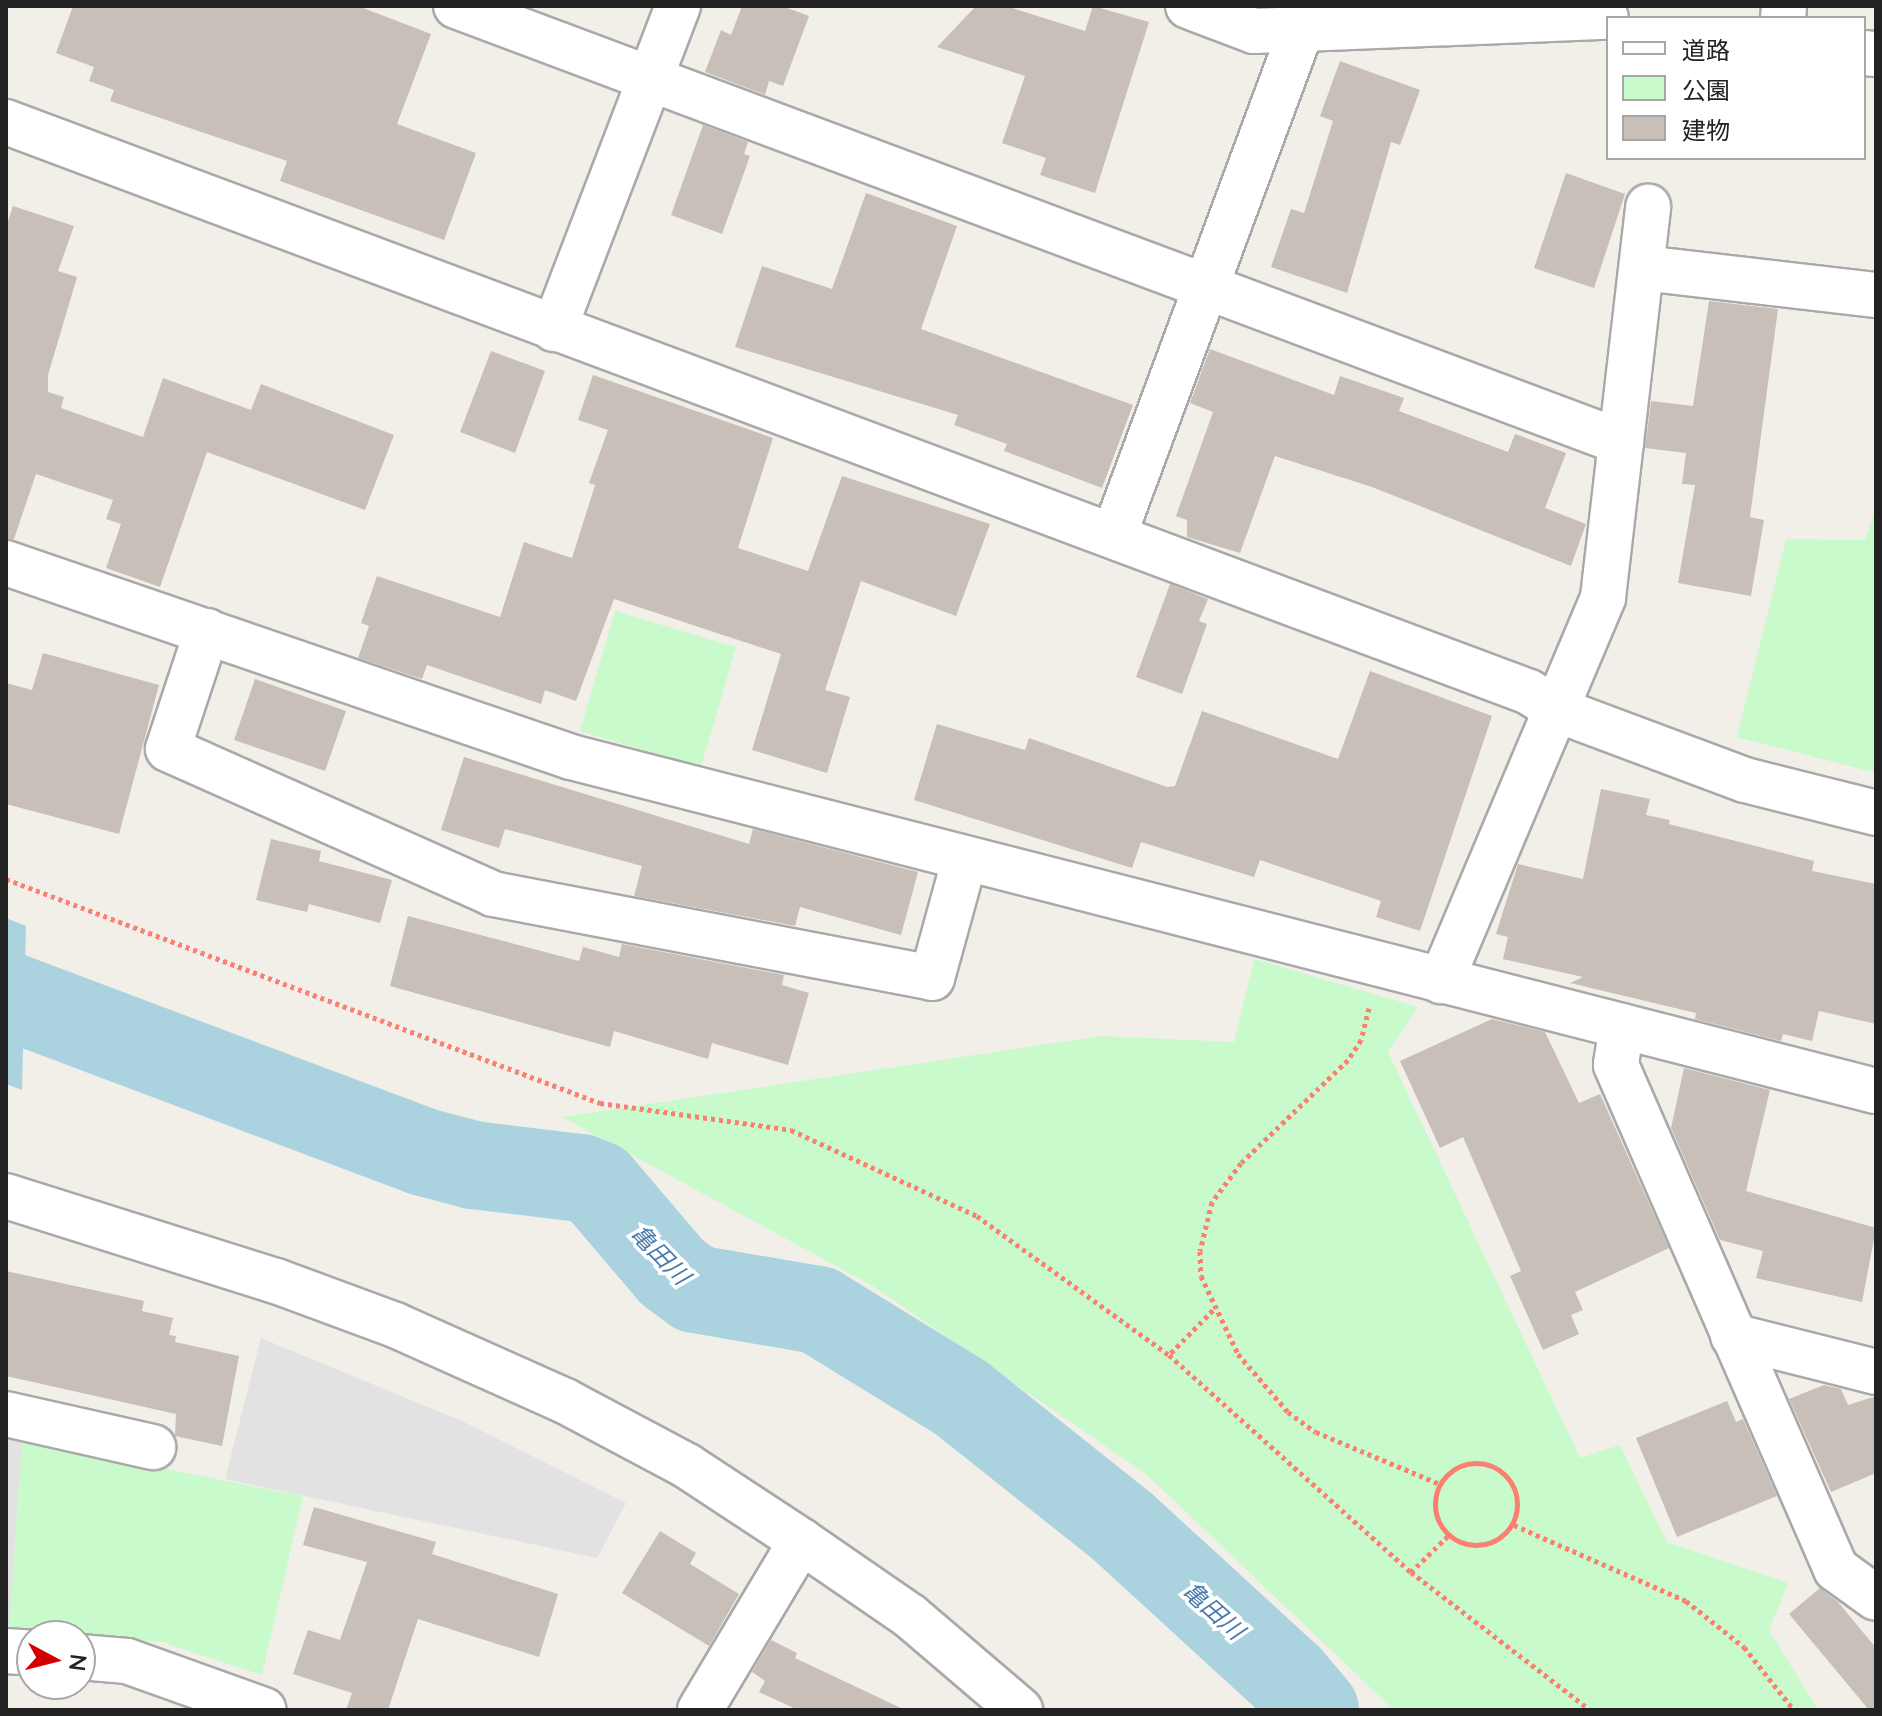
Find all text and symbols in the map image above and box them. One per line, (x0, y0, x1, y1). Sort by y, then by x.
legend (1606, 16, 1866, 160)
text: 道路 (1682, 35, 1730, 64)
text: 公園 (1682, 75, 1730, 104)
text: 建物 (1682, 115, 1730, 144)
water label: 亀田川 (626, 1218, 696, 1290)
water label: 亀田川 (1178, 1575, 1250, 1645)
north arrow (16, 1620, 96, 1700)
text: N (64, 1653, 93, 1673)

